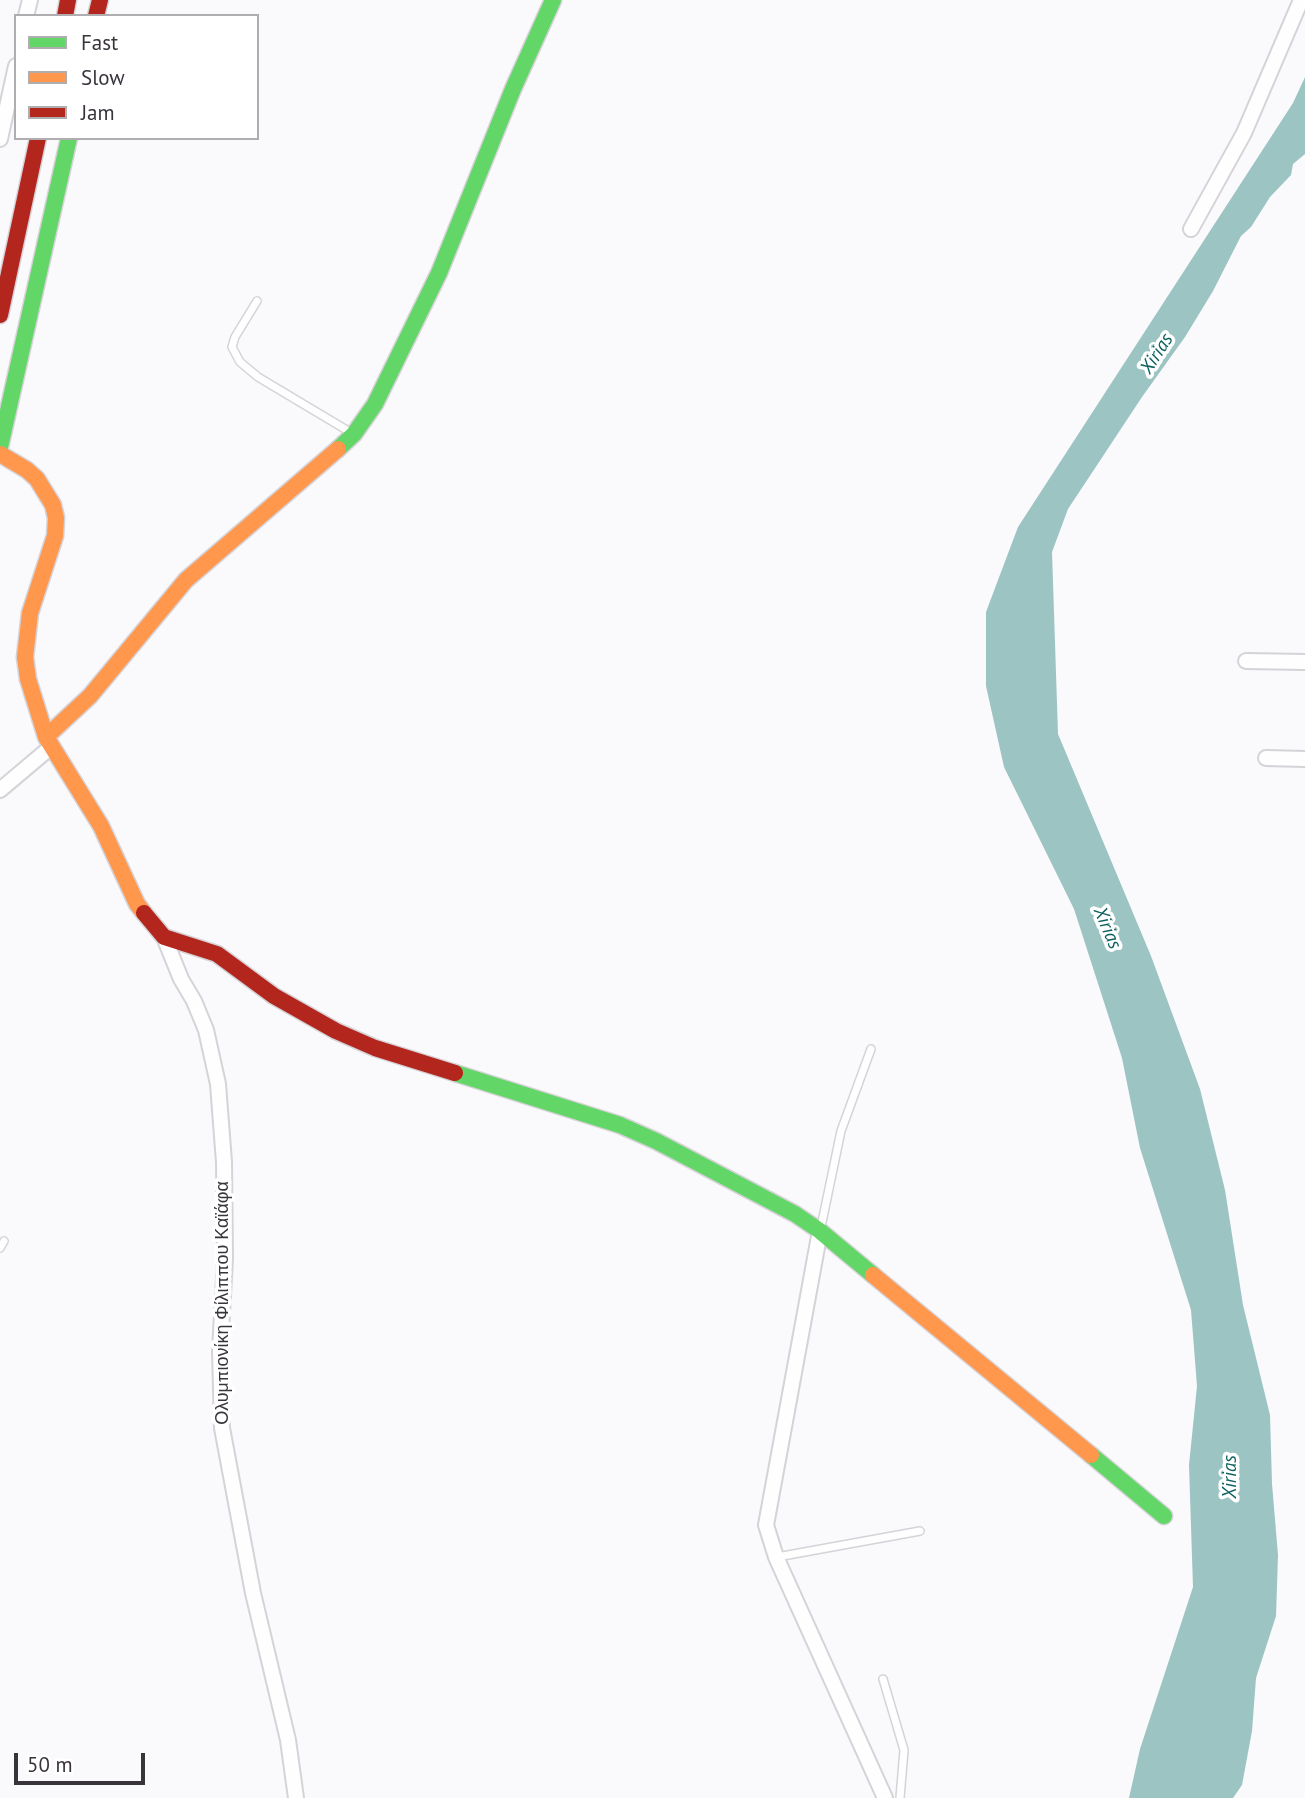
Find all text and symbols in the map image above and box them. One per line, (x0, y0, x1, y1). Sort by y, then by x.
legend (14, 14, 259, 140)
text: Fast (81, 29, 118, 56)
text: Slow (81, 64, 125, 91)
text: Jam (81, 99, 115, 126)
water label: Xirias (1136, 329, 1178, 379)
water label: Xirias (1088, 903, 1126, 953)
street label: Ολυμπιονίκη Φίλιππου Καϊάφα (212, 1181, 234, 1425)
water label: Xirias (1220, 1455, 1242, 1499)
scale bar (18, 1738, 149, 1782)
text: 50 m (27, 1751, 73, 1778)

